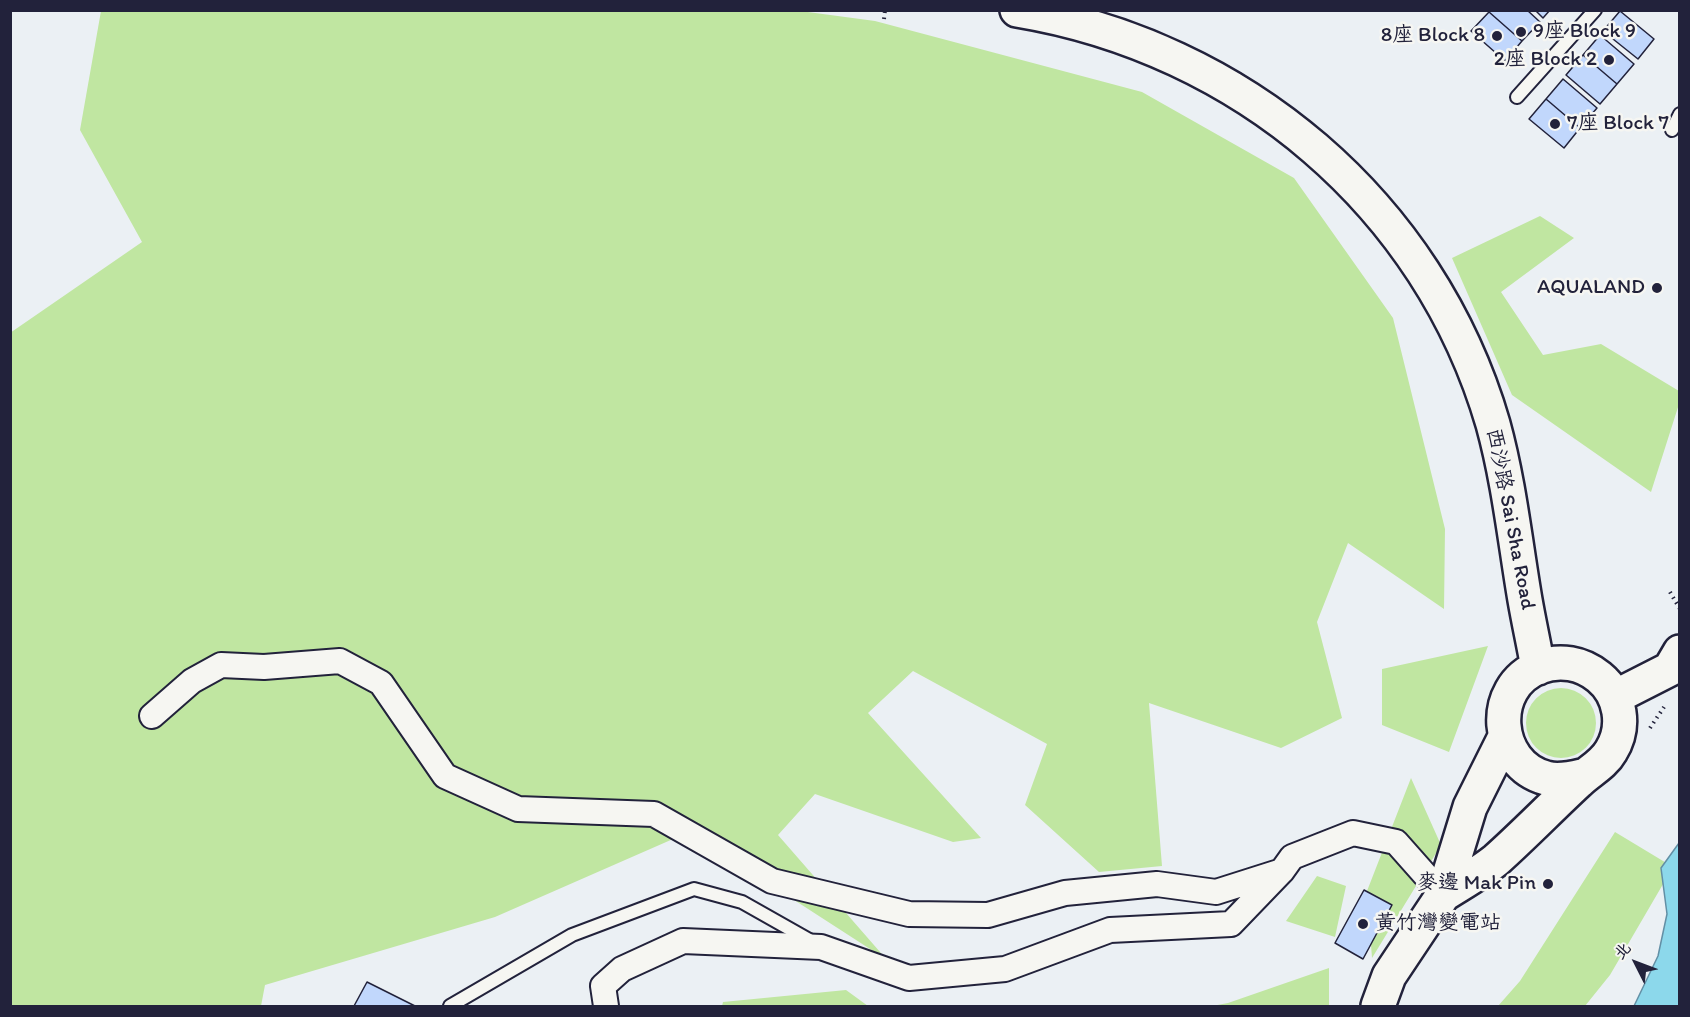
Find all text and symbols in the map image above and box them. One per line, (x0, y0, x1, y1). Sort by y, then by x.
place label: 9座 Block 9 (1533, 19, 1636, 45)
place label: 8座 Block 8 (1381, 23, 1485, 49)
marker: 9座 Block 9 (1514, 25, 1528, 39)
marker: 8座 Block 8 (1490, 29, 1504, 43)
place label: 2座 Block 2 (1494, 47, 1597, 73)
marker: 2座 Block 2 (1602, 53, 1616, 67)
place label: 7座 Block 7 (1567, 111, 1669, 137)
marker: 7座 Block 7 (1548, 117, 1562, 131)
place label: AQUALAND (1537, 275, 1645, 301)
marker: AQUALAND (1650, 281, 1664, 295)
street label: 西沙路 Sai Sha Road (1480, 426, 1540, 612)
place label: 麥邊 Mak Pin (1417, 871, 1536, 897)
marker: 麥邊 Mak Pin (1541, 877, 1555, 891)
place label: 黃竹灣變電站 (1375, 911, 1501, 937)
marker: 黃竹灣變電站 (1356, 917, 1370, 931)
north arrow (1606, 933, 1666, 993)
text: 北 (1610, 938, 1635, 963)

